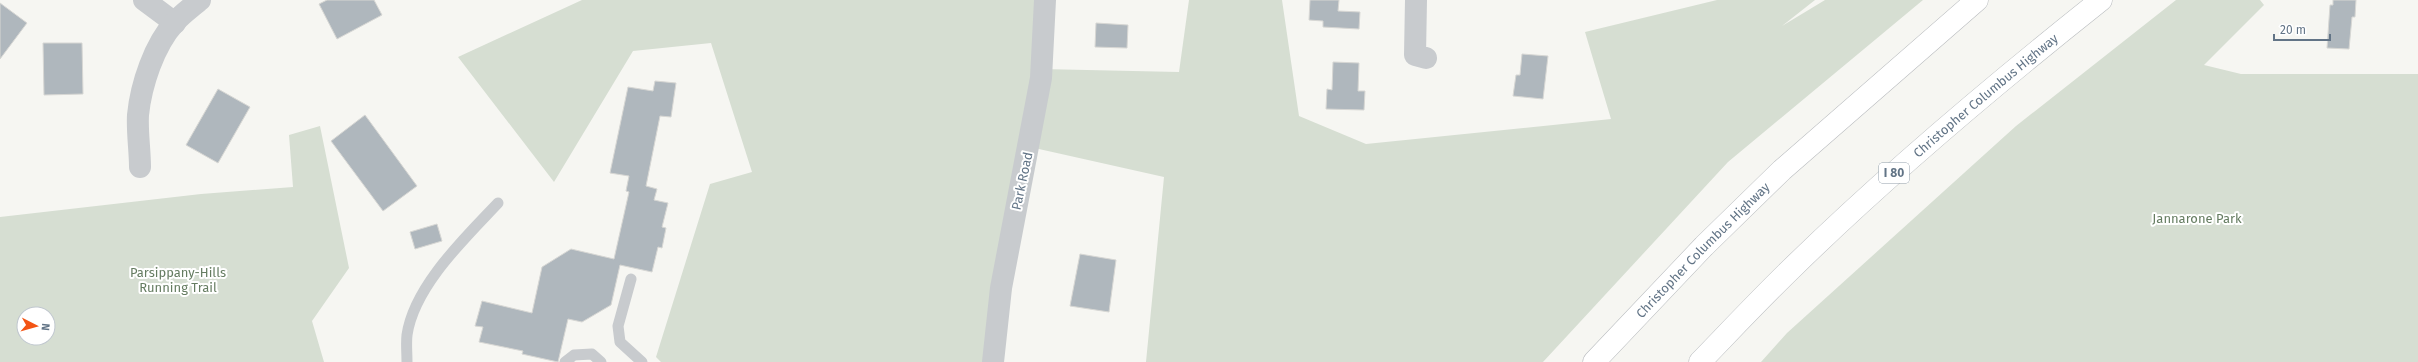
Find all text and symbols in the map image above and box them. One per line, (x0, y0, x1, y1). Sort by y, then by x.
scale bar (2274, 16, 2330, 42)
text: 20 m (2280, 23, 2306, 37)
street label: Christopher Columbus Highway (1910, 30, 2061, 160)
street label: Park Road (1009, 151, 1035, 211)
road number: I 80 (1879, 163, 1909, 183)
street label: Christopher Columbus Highway (1633, 179, 1773, 321)
park label: Jannarone Park (2152, 211, 2242, 226)
park label: Parsippany-Hills Running Trail (130, 265, 226, 295)
north arrow (16, 306, 56, 346)
text: N (39, 323, 52, 331)

